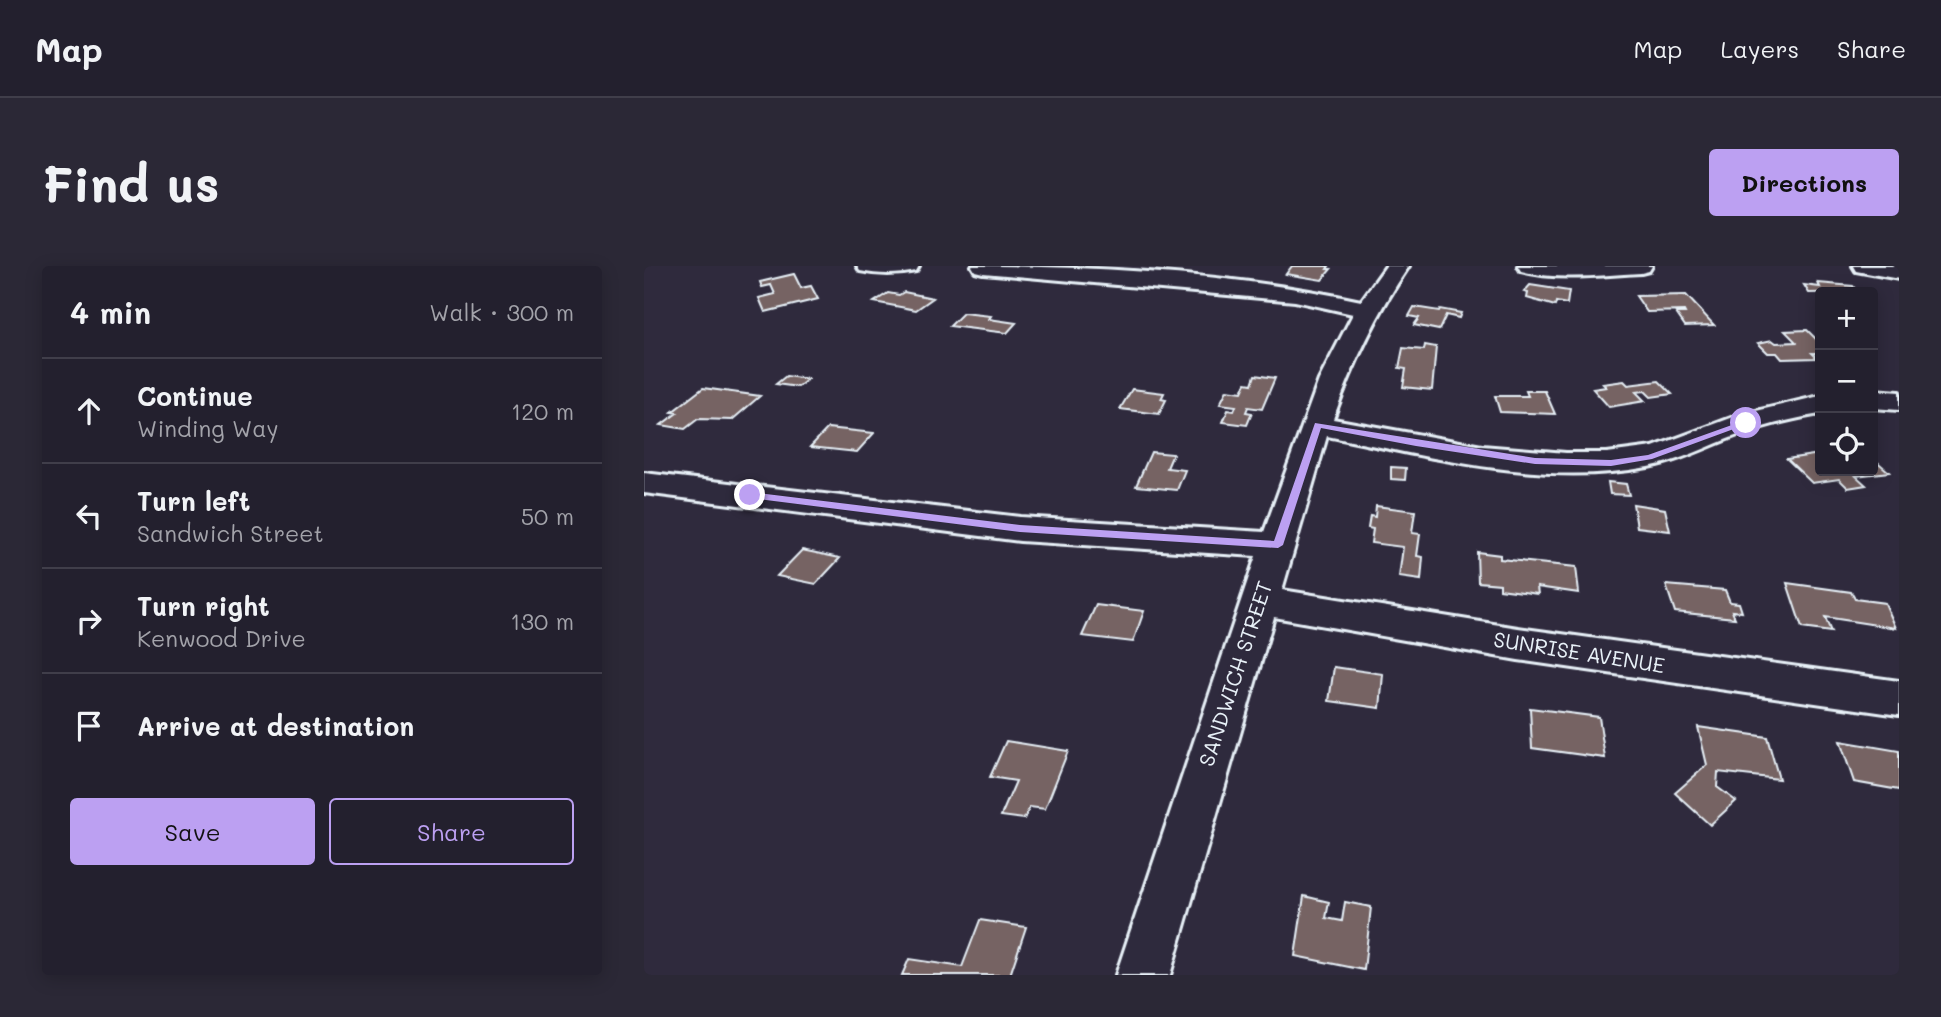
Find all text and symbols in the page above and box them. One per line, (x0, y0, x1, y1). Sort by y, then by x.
text: Map (35, 27, 103, 70)
text: Map (1634, 33, 1682, 64)
text: Layers (1720, 33, 1799, 64)
text: Share (1837, 33, 1906, 64)
button: Directions (1709, 149, 1899, 216)
text: Find us (42, 151, 220, 214)
map controls (1815, 287, 1878, 476)
button: + (1815, 287, 1878, 350)
text: 4 min (70, 292, 151, 332)
text: Walk · 300 m (429, 297, 574, 327)
button: − (1815, 350, 1878, 413)
text: Continue (137, 379, 253, 413)
icon: ahead (70, 392, 108, 430)
text: 120 m (511, 396, 574, 426)
route start (1730, 407, 1761, 438)
text: Winding Way (137, 413, 279, 443)
button: locate (1815, 413, 1878, 476)
route end (734, 479, 765, 510)
text: Turn left (137, 484, 250, 518)
icon: left (70, 497, 108, 535)
text: 50 m (521, 501, 574, 531)
text: Sandwich Street (137, 518, 324, 548)
street label: SANDWICH STREET (1192, 577, 1277, 770)
text: Turn right (137, 589, 270, 623)
icon: right (70, 602, 108, 640)
text: 130 m (510, 606, 574, 636)
text: Kenwood Drive (137, 623, 306, 653)
street label: SUNRISE AVENUE (1492, 625, 1667, 678)
icon: arrive (70, 707, 108, 745)
text: Arrive at destination (137, 709, 414, 743)
button: Save (70, 798, 315, 865)
button: Share (329, 798, 574, 865)

